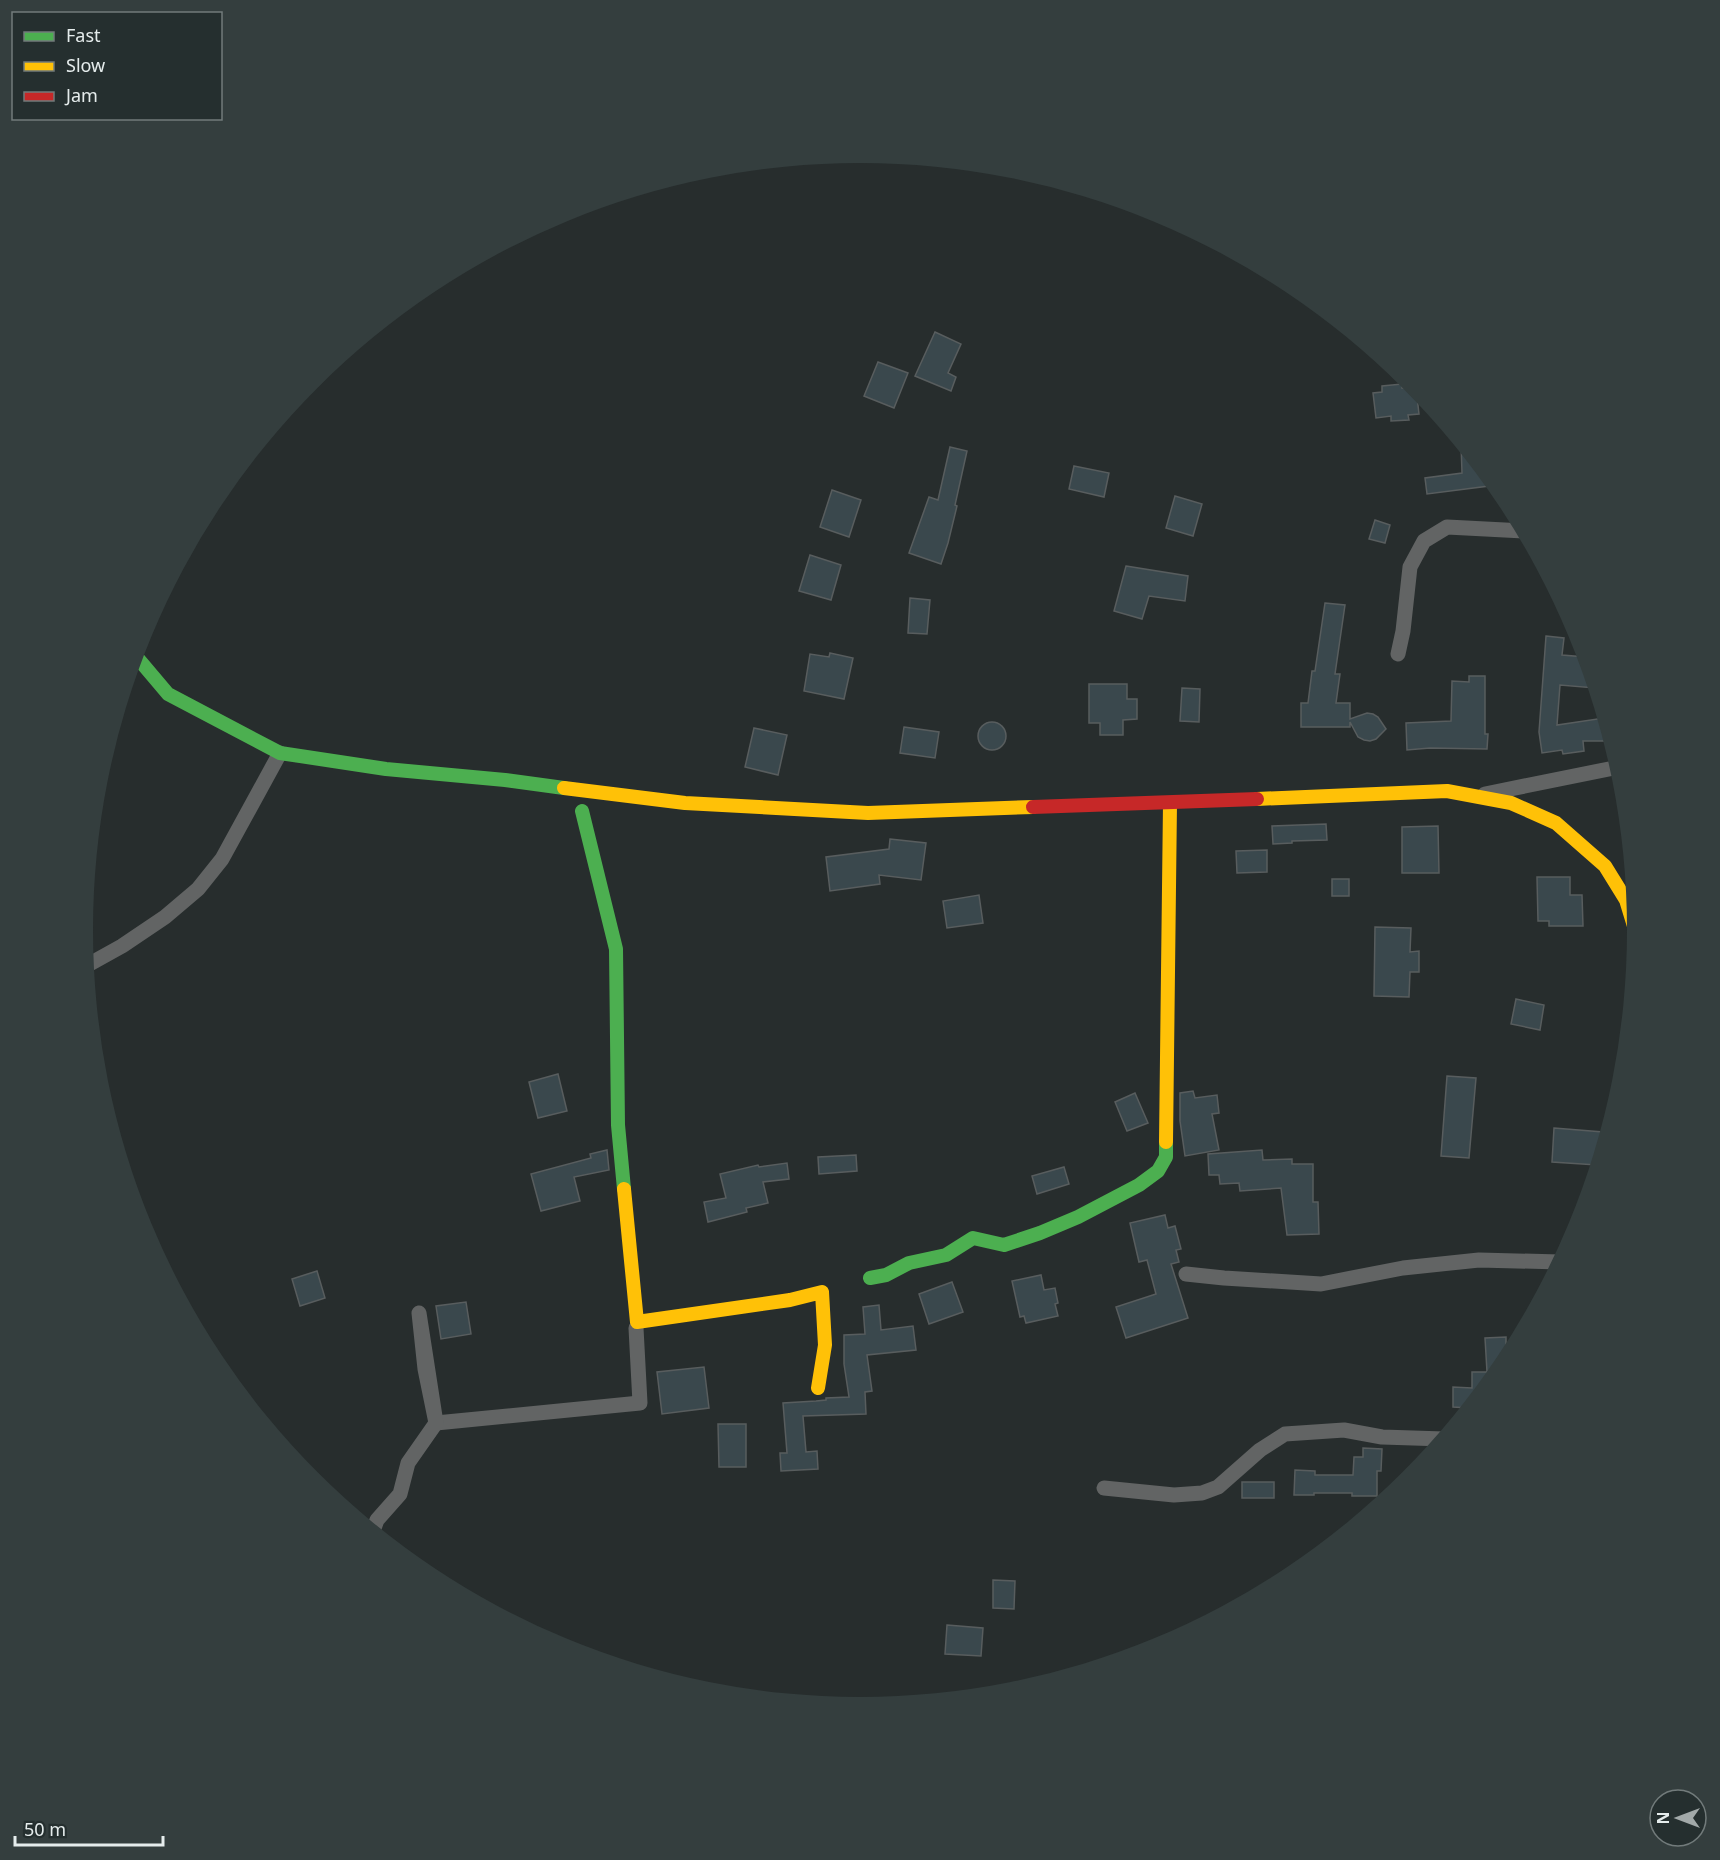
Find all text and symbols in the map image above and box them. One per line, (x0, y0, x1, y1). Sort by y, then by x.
legend (12, 12, 222, 120)
text: Fast (66, 23, 101, 47)
text: Slow (66, 53, 105, 77)
text: Jam (64, 83, 98, 107)
north arrow (1648, 1788, 1708, 1848)
scale bar (15, 1809, 164, 1847)
text: N (1652, 1811, 1674, 1825)
text: 50 m (24, 1817, 66, 1841)

